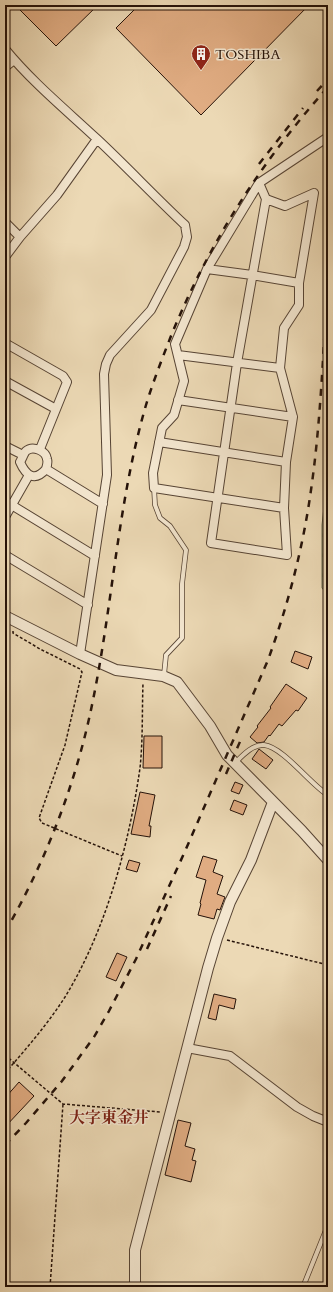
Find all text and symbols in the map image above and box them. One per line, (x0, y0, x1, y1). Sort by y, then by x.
building icon: TOSHIBA (190, 43, 212, 71)
place label: TOSHIBA (215, 45, 280, 64)
district label: 大字東金井 (69, 1107, 149, 1129)

